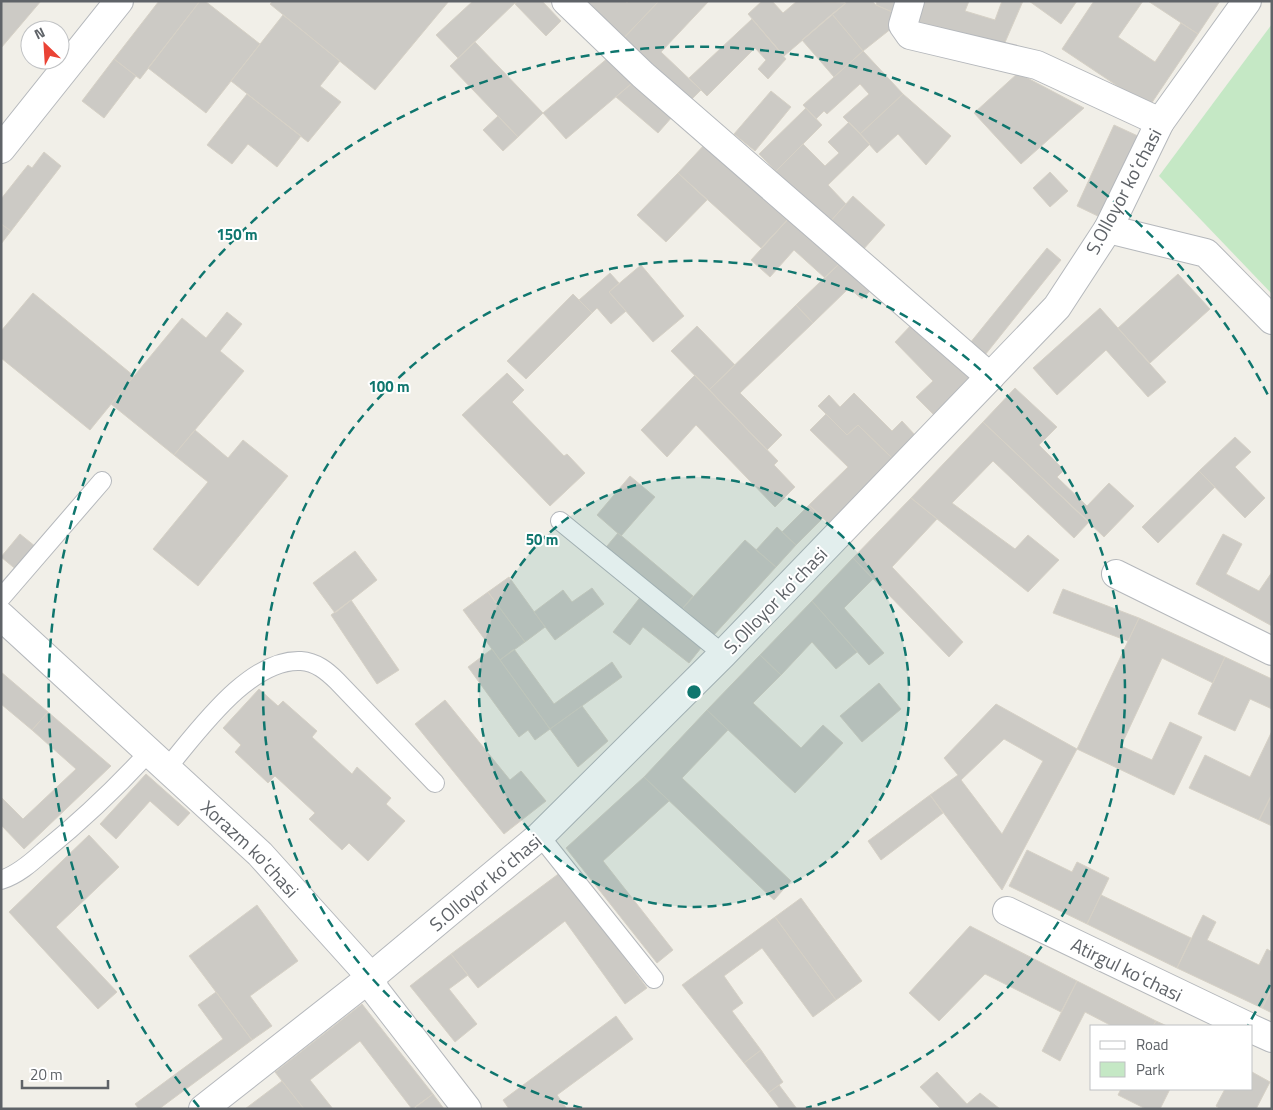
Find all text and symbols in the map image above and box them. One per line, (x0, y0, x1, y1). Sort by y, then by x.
north arrow (20, 20, 70, 70)
text: N (30, 21, 48, 44)
street label: S.Olloyor koʻchasi (1078, 123, 1168, 259)
text: 150 m (216, 223, 258, 246)
text: 100 m (368, 375, 410, 398)
text: 50 m (526, 528, 558, 551)
street label: S.Olloyor koʻchasi (716, 540, 834, 660)
centre of rings (685, 683, 703, 701)
street label: Xorazm ko'chasi (195, 793, 307, 903)
street label: S.Olloyor koʻchasi (422, 826, 548, 938)
street label: Atirgul koʻchasi (1066, 929, 1188, 1009)
legend (1090, 1025, 1253, 1090)
text: Road (1136, 1033, 1168, 1056)
scale bar (22, 1058, 109, 1090)
text: Park (1136, 1058, 1165, 1081)
text: 20 m (30, 1063, 63, 1086)

